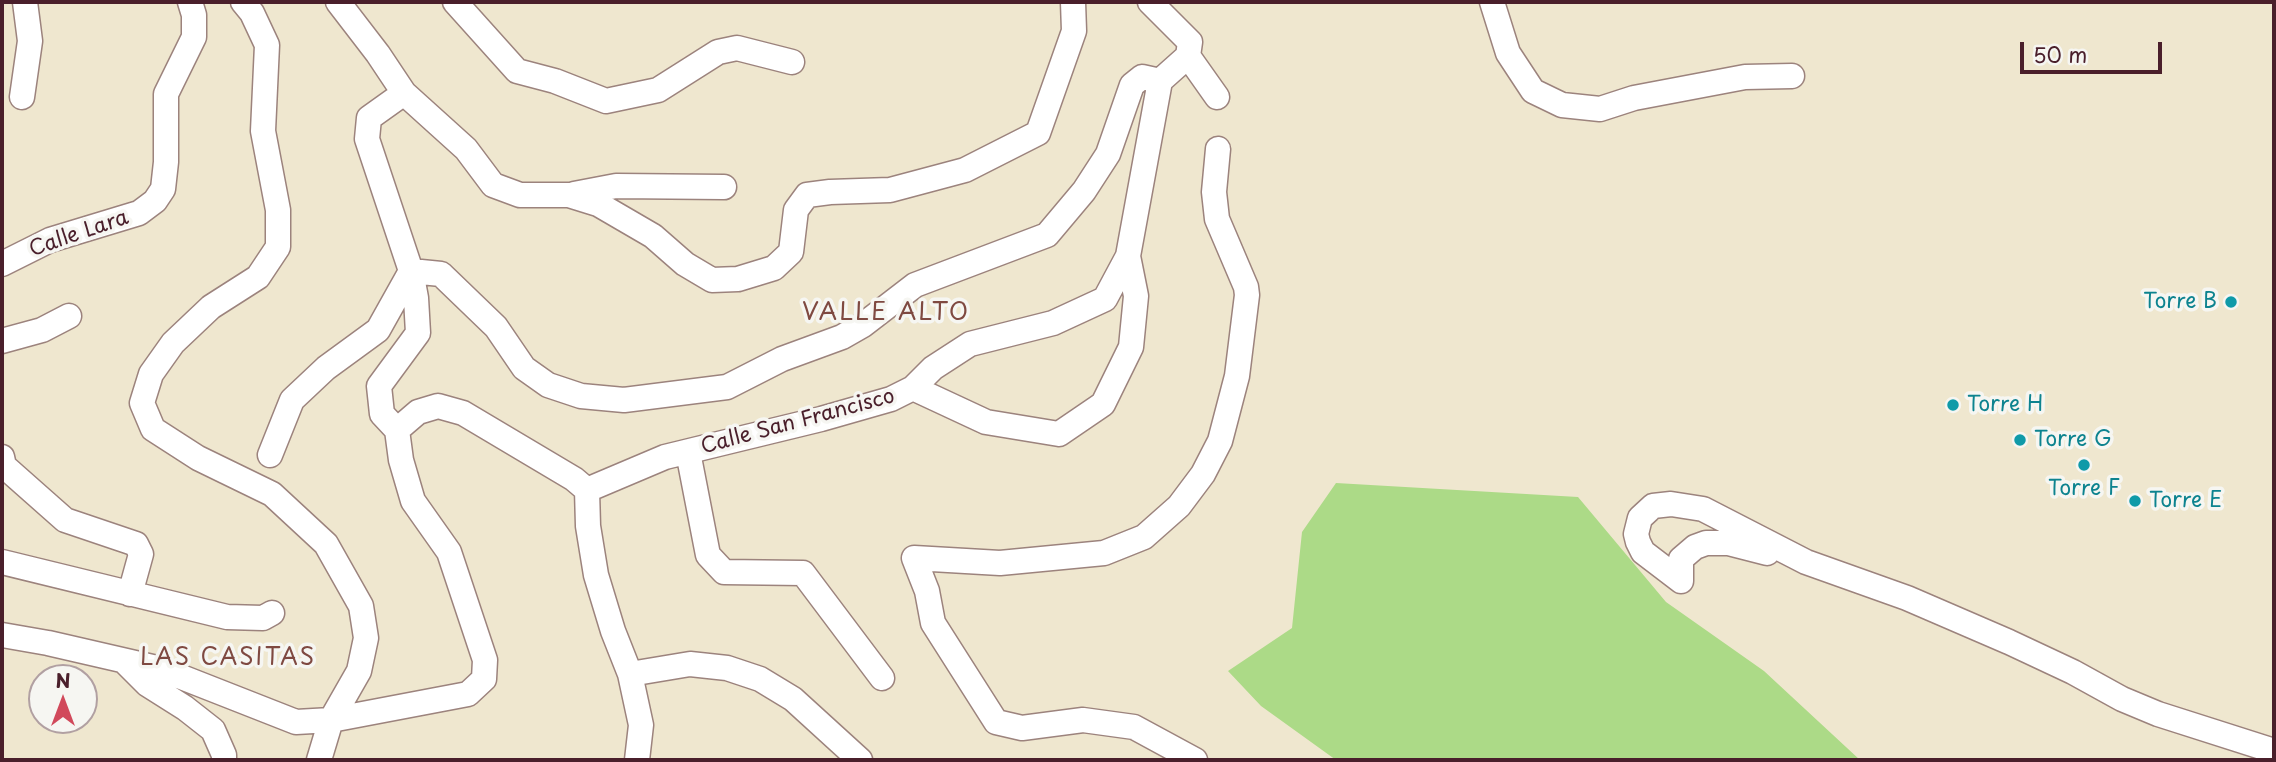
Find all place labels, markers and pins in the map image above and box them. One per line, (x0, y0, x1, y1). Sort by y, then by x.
place label: Torre B (2143, 289, 2217, 315)
marker: Torre B (2223, 294, 2239, 310)
place label: Torre H (1967, 392, 2043, 418)
marker: Torre H (1945, 397, 1961, 413)
place label: Torre G (2034, 427, 2112, 453)
marker: Torre G (2012, 432, 2028, 448)
marker: Torre F (2076, 457, 2092, 473)
place label: Torre F (2048, 476, 2120, 502)
place label: Torre E (2149, 488, 2222, 514)
marker: Torre E (2127, 493, 2143, 509)

